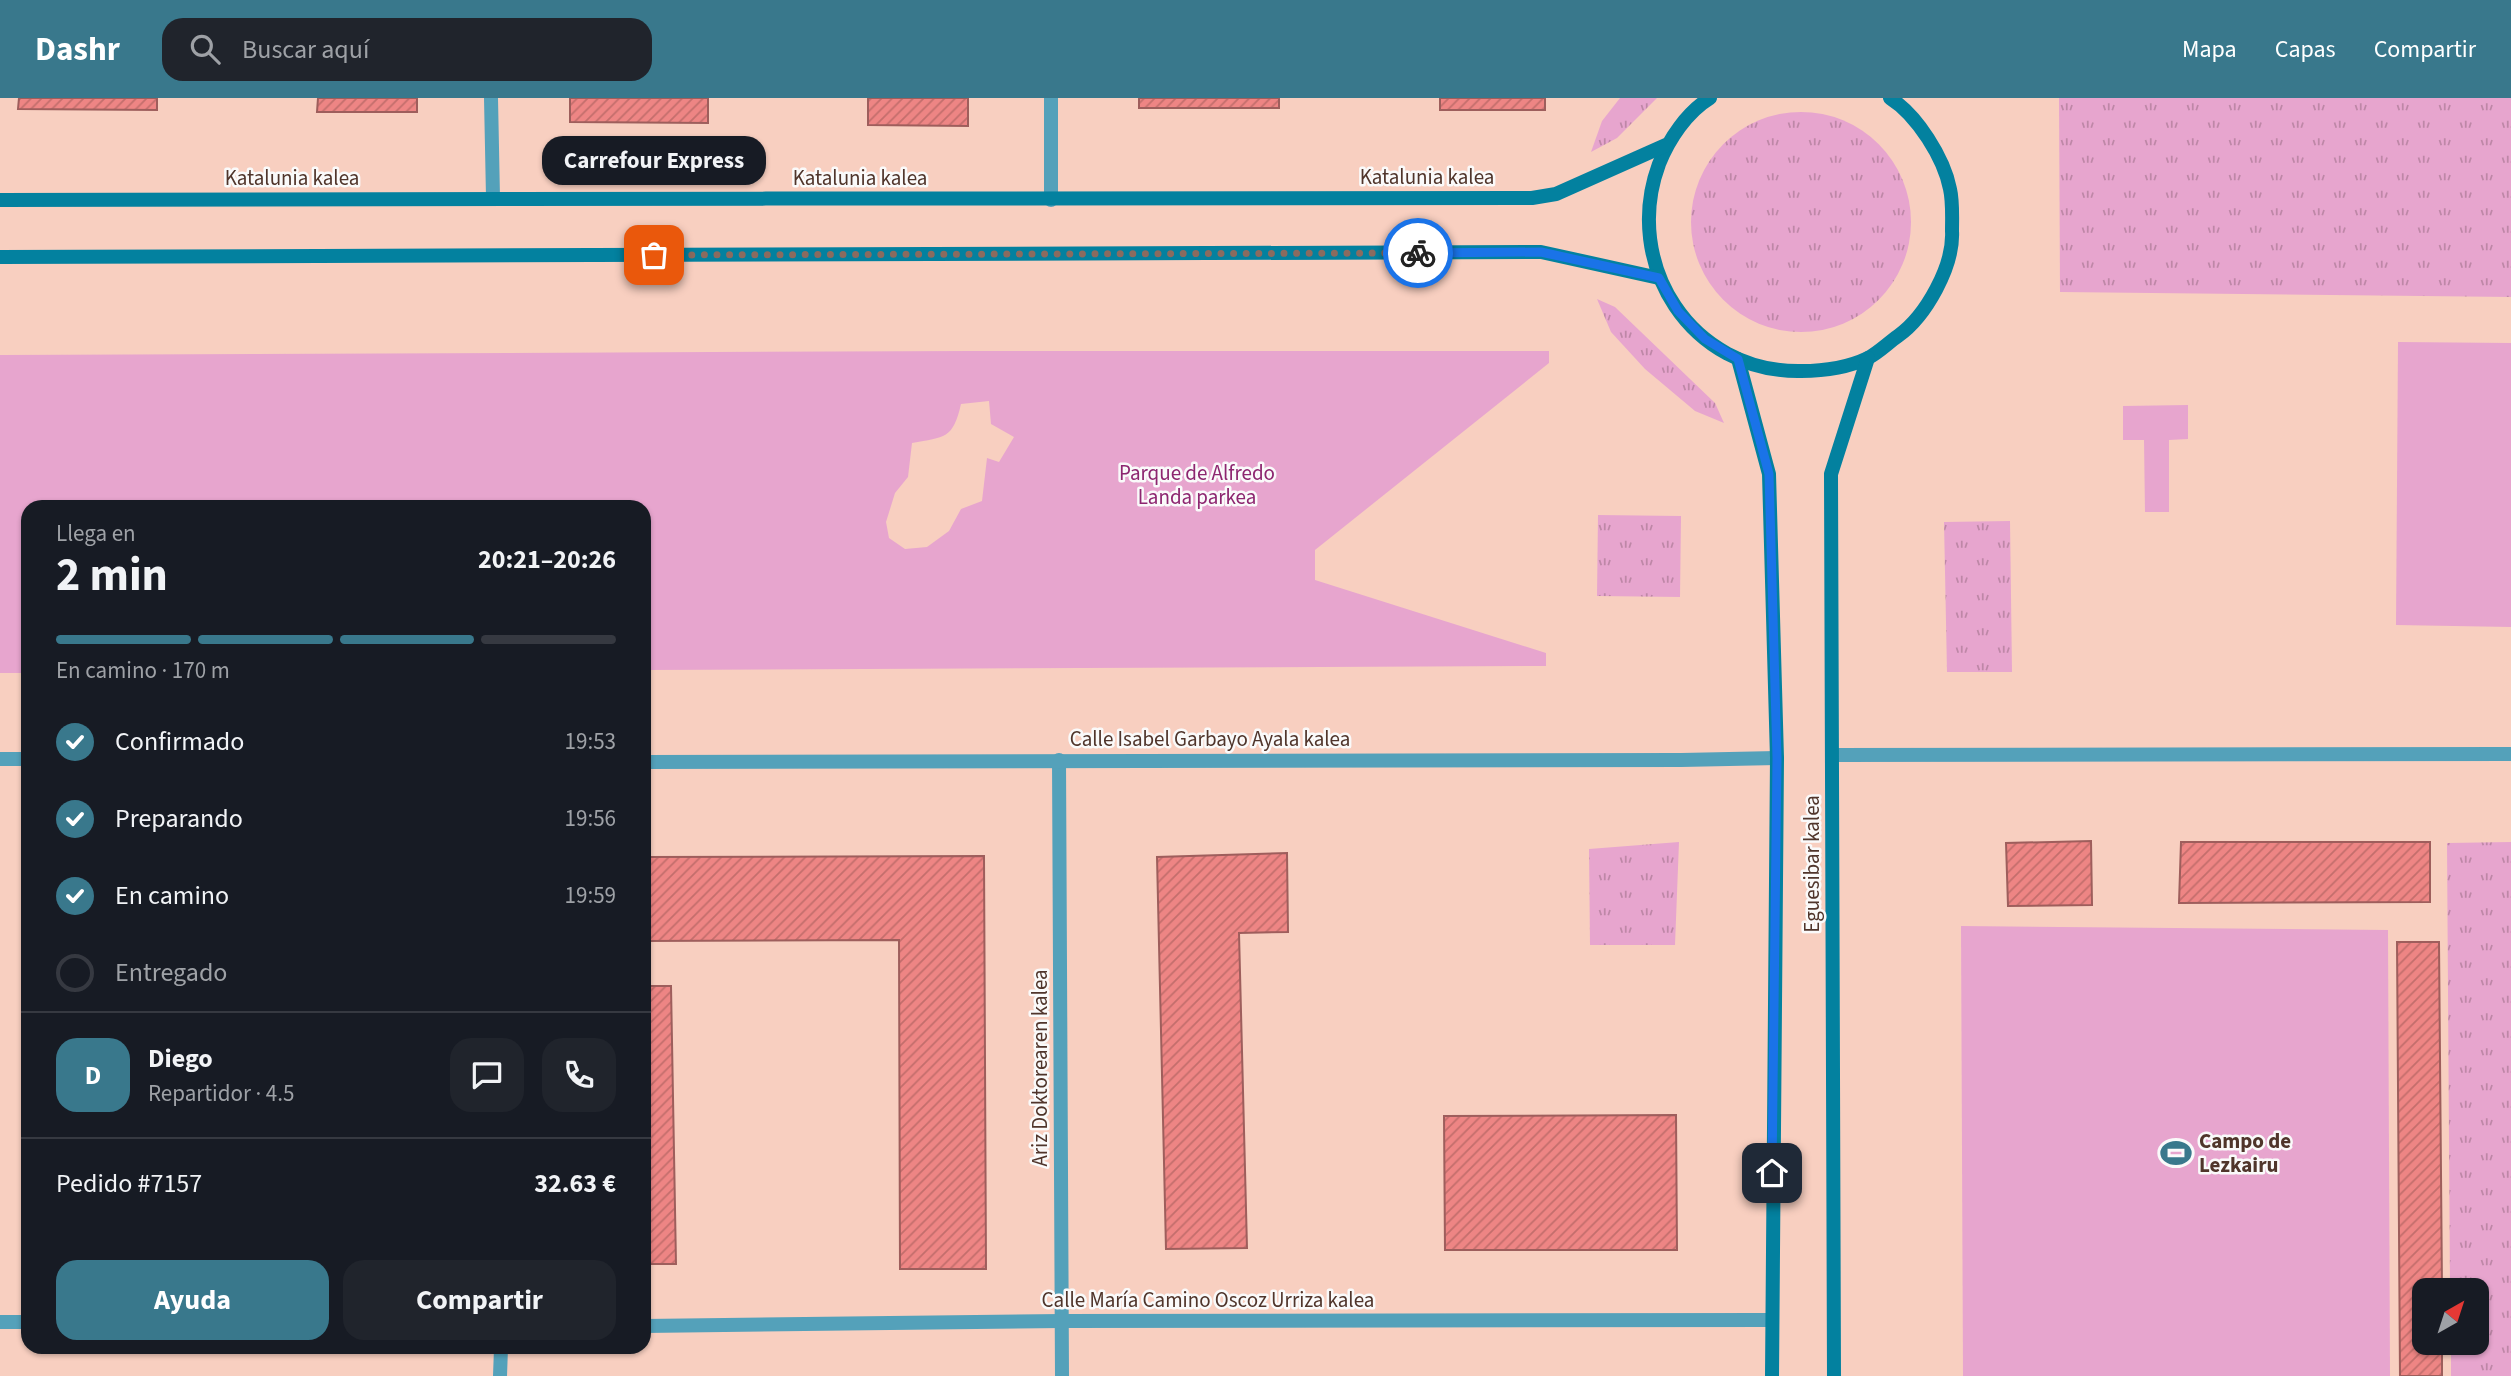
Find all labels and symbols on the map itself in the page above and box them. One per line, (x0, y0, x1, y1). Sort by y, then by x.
callout: Carrefour Express (542, 136, 766, 185)
street label: Katalunia kalea (1360, 162, 1494, 192)
street label: Katalunia kalea (225, 163, 359, 193)
street label: Katalunia kalea (793, 163, 927, 193)
courier (1383, 218, 1453, 288)
pin (624, 225, 684, 285)
park label: Parque de Alfredo Landa parkea (1119, 458, 1275, 512)
street label: Calle Isabel Garbayo Ayala kalea (1070, 724, 1350, 754)
street label: Eguesibar kalea (1797, 795, 1827, 933)
street label: Ariz Doktorearen kalea (1025, 969, 1055, 1167)
place label: Campo de Lezkairu (2199, 1126, 2291, 1180)
sports icon: Campo de Lezkairu (2159, 1136, 2193, 1170)
pin (1742, 1143, 1802, 1203)
north arrow (2412, 1278, 2488, 1354)
street label: Calle María Camino Oscoz Urriza kalea (1042, 1285, 1374, 1315)

